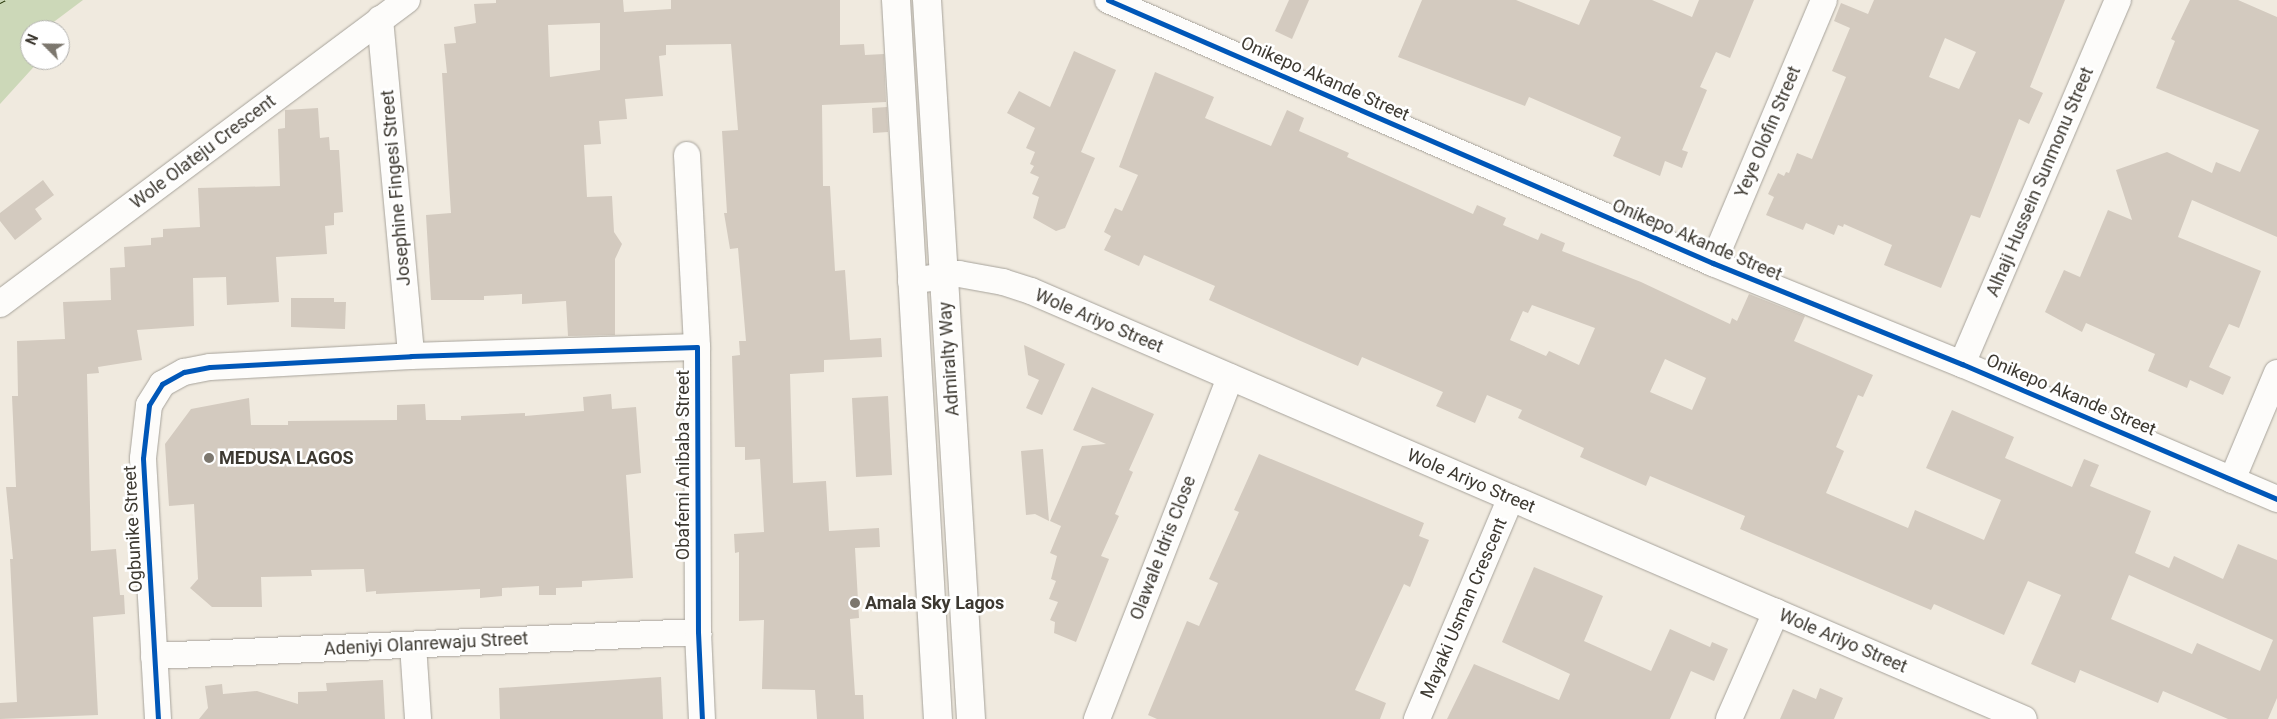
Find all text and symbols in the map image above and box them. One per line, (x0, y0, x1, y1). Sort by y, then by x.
north arrow (20, 20, 70, 70)
text: N (23, 32, 41, 47)
street label: Onikepo Akande Street (1237, 32, 1413, 126)
street label: Yeye Olofin Street (1731, 63, 1805, 201)
street label: Alhaji Hussein Sunmonu Street (1982, 64, 2098, 300)
street label: Josephine Fingesi Street (377, 89, 415, 287)
street label: Wole Olateju Crescent (126, 90, 280, 214)
street label: Onikepo Akande Street (1609, 194, 1785, 286)
street label: Wole Ariyo Street (1032, 284, 1166, 358)
street label: Admiralty Way (934, 301, 964, 417)
street label: Onikepo Akande Street (1983, 349, 2159, 441)
street label: Obafemi Anibaba Street (672, 370, 694, 560)
street label: Wole Ariyo Street (1404, 444, 1538, 518)
place label: MEDUSA LAGOS (219, 447, 354, 469)
marker: MEDUSA LAGOS (203, 452, 215, 464)
street label: Ogbunike Street (119, 465, 147, 593)
street label: Olawale Idris Close (1126, 473, 1200, 623)
street label: Mayaki Usman Crescent (1416, 515, 1512, 701)
place label: Amala Sky Lagos (865, 592, 1004, 614)
marker: Amala Sky Lagos (849, 597, 861, 609)
street label: Wole Ariyo Street (1776, 604, 1910, 678)
street label: Adeniyi Olanrewaju Street (323, 628, 529, 660)

